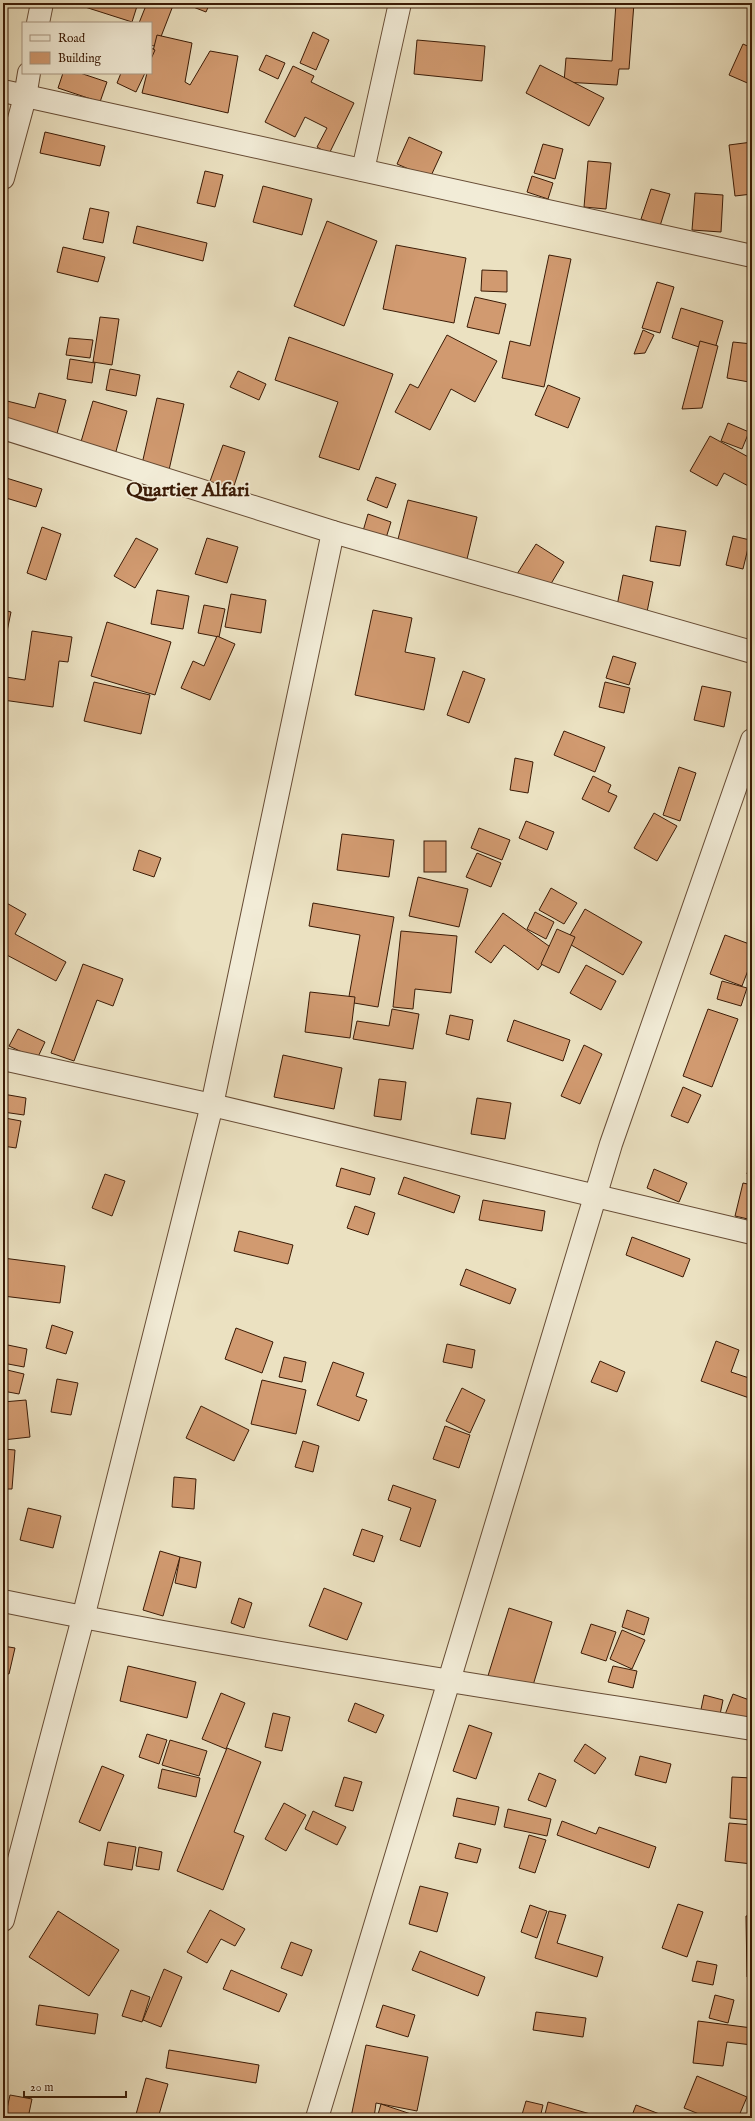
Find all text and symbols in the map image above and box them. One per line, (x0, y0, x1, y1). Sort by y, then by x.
legend (22, 22, 152, 74)
text: Road (58, 31, 86, 46)
text: Building (58, 51, 102, 66)
district label: Quartier Alfari (126, 478, 250, 503)
scale bar (24, 2073, 126, 2099)
text: 20 m (30, 2080, 53, 2095)

